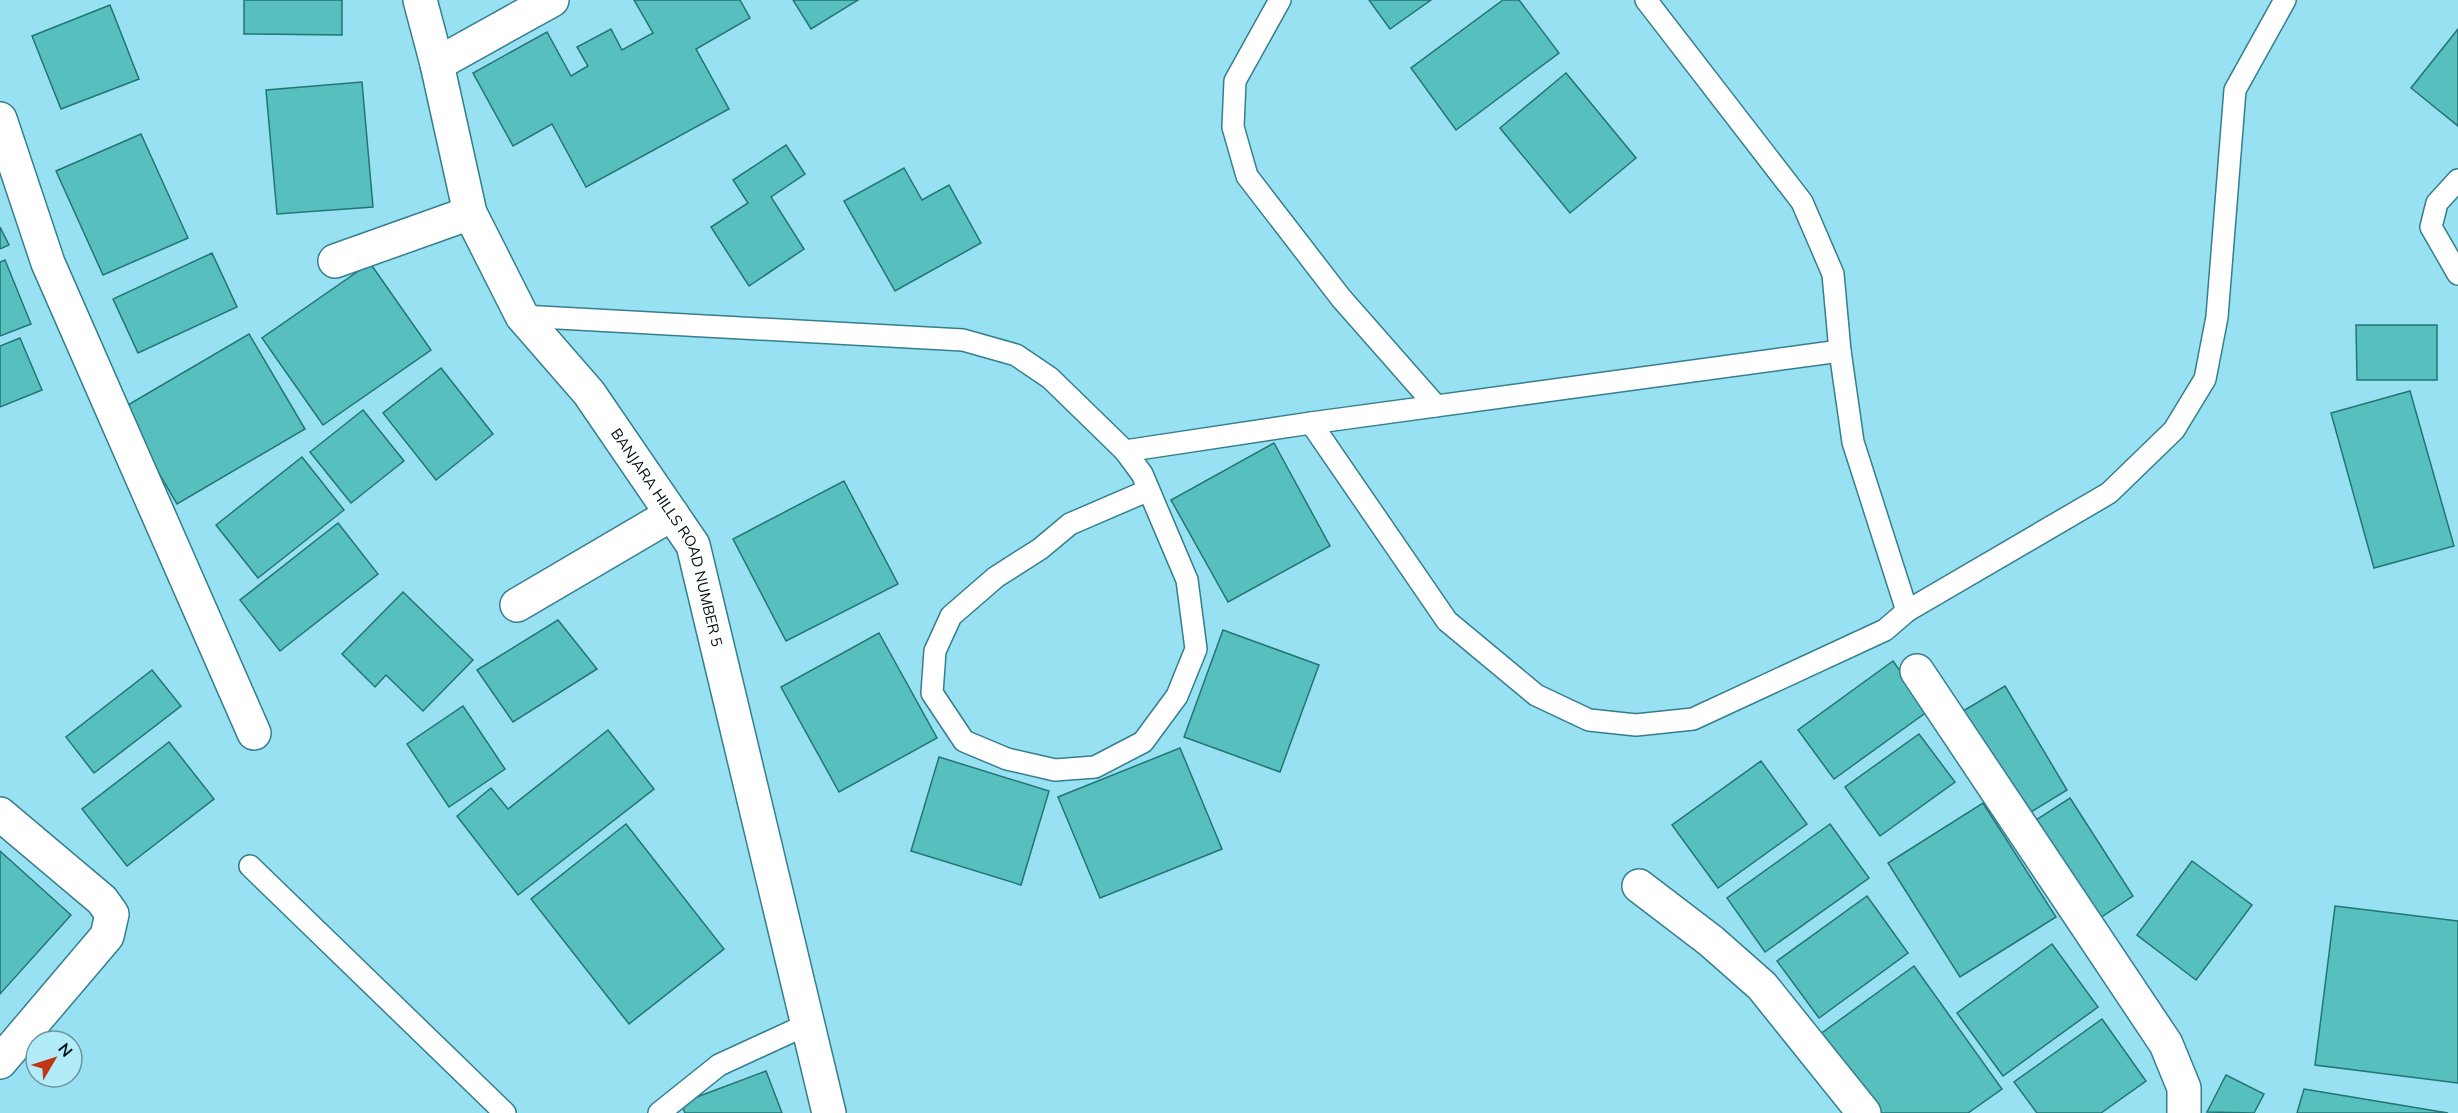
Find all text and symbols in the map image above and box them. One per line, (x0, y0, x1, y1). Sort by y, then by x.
street label: BANJARA HILLS ROAD NUMBER 5 (607, 424, 727, 649)
north arrow (24, 1029, 84, 1089)
text: N (54, 1039, 77, 1061)

